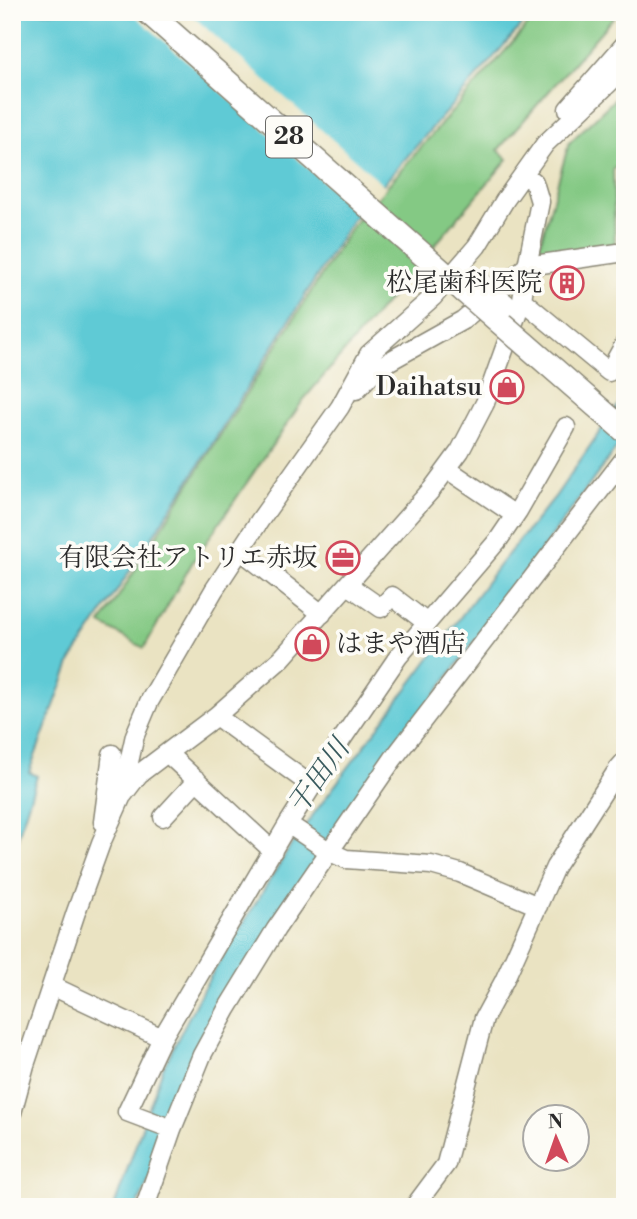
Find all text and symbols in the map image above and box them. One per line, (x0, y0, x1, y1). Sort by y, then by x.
road number: 28 (266, 117, 312, 158)
building icon: 松尾歯科医院 (548, 264, 586, 302)
place label: 松尾歯科医院 (386, 267, 542, 299)
shop icon: Daihatsu (488, 368, 526, 406)
place label: Daihatsu (376, 371, 482, 403)
office icon: 有限会社アトリエ赤坂 (324, 539, 362, 577)
place label: 有限会社アトリエ赤坂 (59, 542, 318, 574)
shop icon: はまや酒店 (293, 625, 331, 663)
place label: はまや酒店 (336, 628, 466, 660)
water label: 干田川 (281, 730, 359, 821)
north arrow (522, 1104, 592, 1174)
text: N (548, 1110, 563, 1134)

